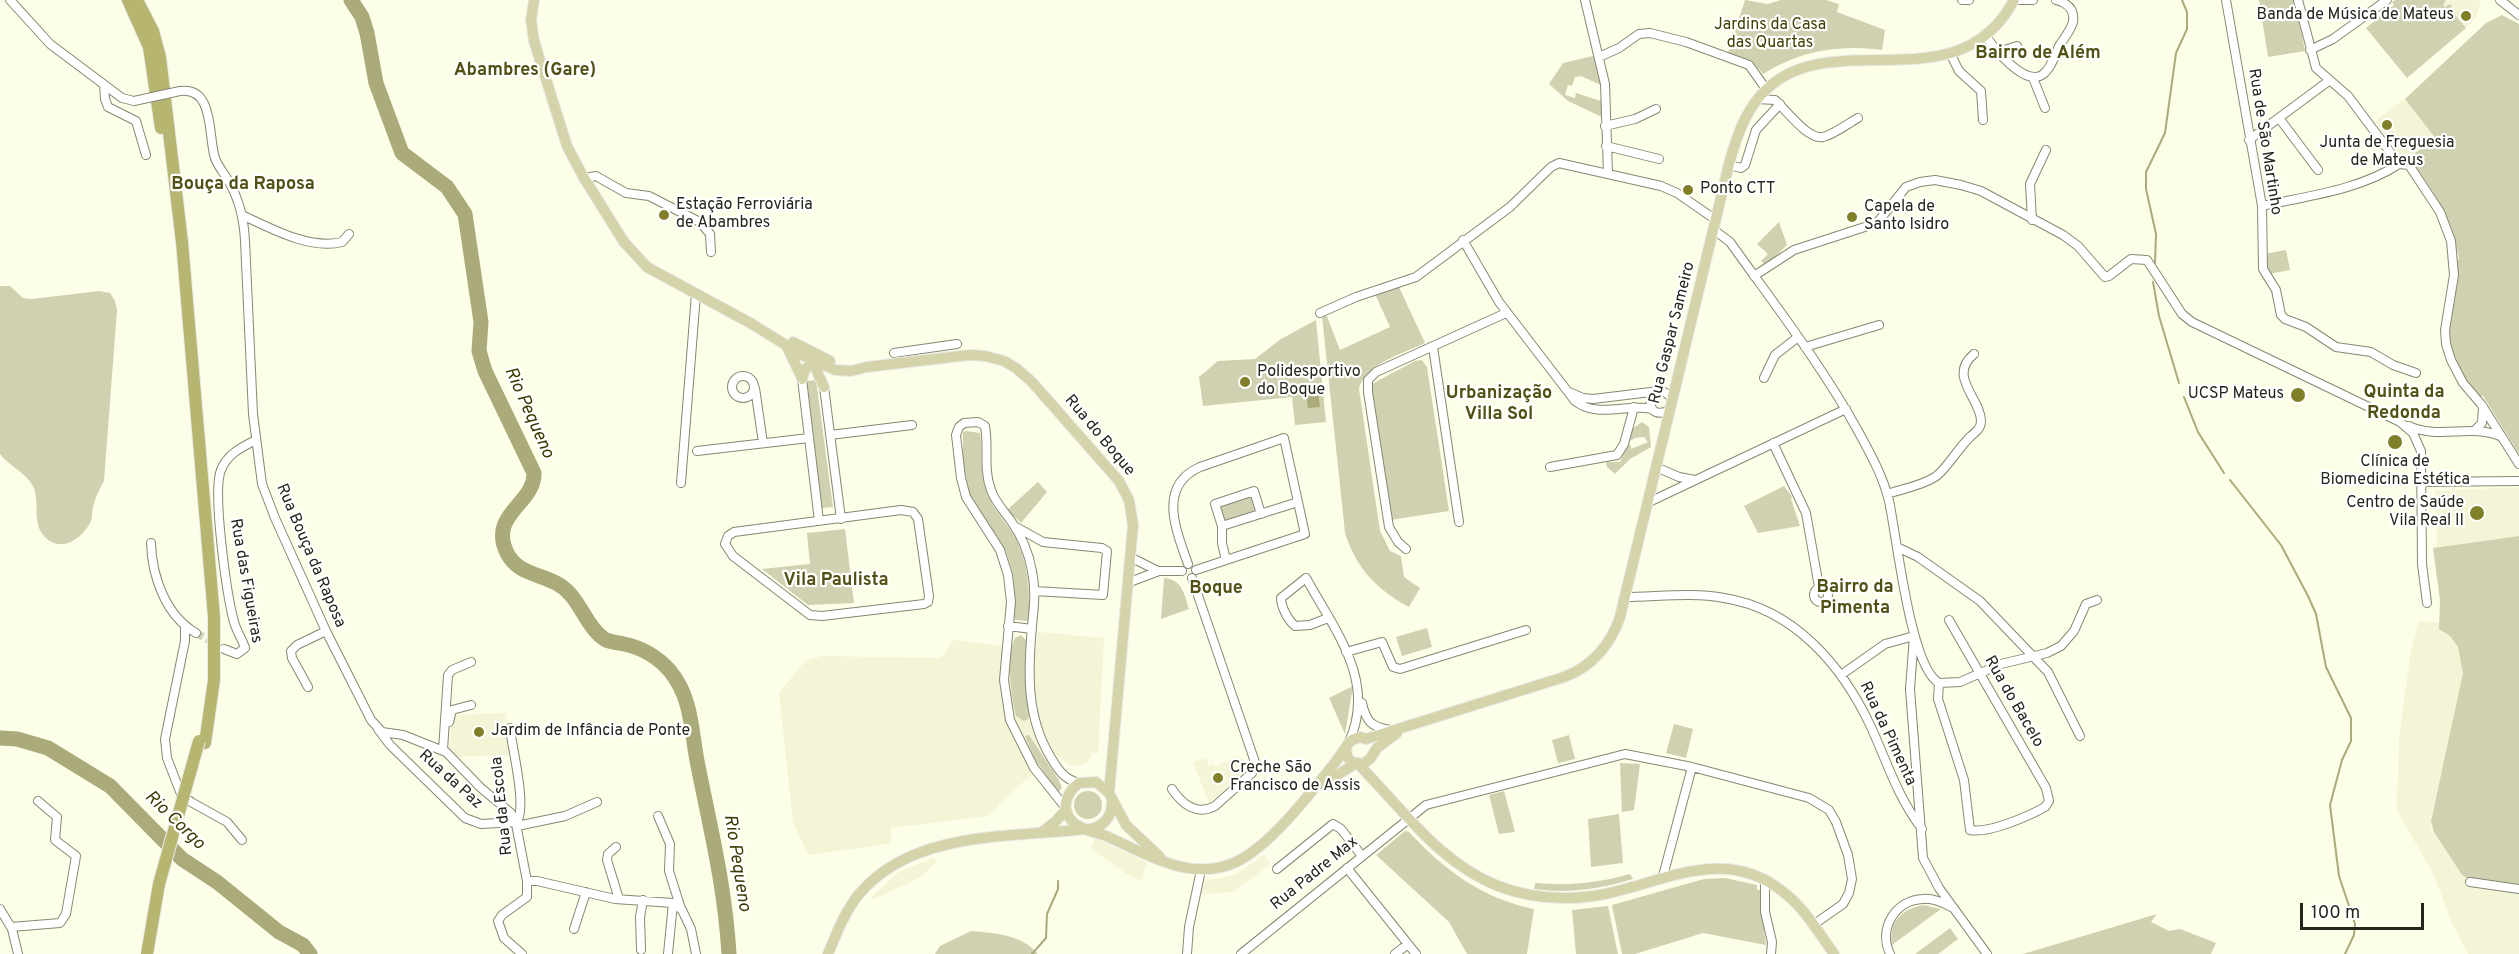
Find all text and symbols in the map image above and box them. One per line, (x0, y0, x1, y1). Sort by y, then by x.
place label: Banda de Música de Mateus (2257, 6, 2454, 26)
marker: Banda de Música de Mateus (2459, 9, 2473, 23)
park label: Jardins da Casa das Quartas (1714, 16, 1826, 54)
district label: Bairro de Além (1975, 43, 2101, 65)
district label: Abambres (Gare) (454, 60, 596, 82)
street label: Rua de São Martinho (2243, 67, 2285, 217)
marker: Junta de Freguesia de Mateus (2380, 118, 2394, 132)
place label: Junta de Freguesia de Mateus (2320, 134, 2454, 172)
district label: Bouça da Raposa (171, 174, 315, 196)
place label: Ponto CTT (1700, 180, 1775, 200)
marker: Ponto CTT (1681, 183, 1695, 197)
place label: Estação Ferroviária de Abambres (676, 196, 813, 234)
place label: Capela de Santo Isidro (1864, 198, 1949, 236)
marker: Estação Ferroviária de Abambres (657, 208, 671, 222)
marker: Capela de Santo Isidro (1845, 210, 1859, 224)
street label: Rua Gaspar Sameiro (1646, 260, 1700, 406)
place label: Polidesportivo do Boque (1257, 363, 1361, 401)
water label: Rio Pequeno (498, 364, 558, 462)
marker: Polidesportivo do Boque (1238, 375, 1252, 389)
district label: Quinta da Redonda (2363, 382, 2445, 424)
district label: Urbanização Villa Sol (1446, 383, 1552, 426)
place label: UCSP Mateus (2188, 385, 2284, 405)
marker: UCSP Mateus (2289, 386, 2307, 404)
street label: Rua do Boque (1060, 392, 1138, 480)
marker: Clínica de Biomedicina Estética (2386, 433, 2404, 451)
place label: Clínica de Biomedicina Estética (2320, 453, 2470, 491)
street label: Rua Bouça da Raposa (271, 481, 349, 631)
place label: Centro de Saúde Vila Real II (2346, 494, 2464, 532)
marker: Centro de Saúde Vila Real II (2468, 504, 2486, 522)
street label: Rua das Figueiras (225, 517, 265, 645)
district label: Vila Paulista (784, 570, 888, 592)
district label: Bairro da Pimenta (1816, 577, 1894, 620)
district label: Boque (1189, 578, 1243, 600)
street label: Rua do Bacelo (1979, 653, 2047, 751)
street label: Rua da Pimenta (1854, 679, 1920, 789)
place label: Jardim de Infância de Ponte (491, 722, 690, 742)
marker: Jardim de Infância de Ponte (472, 725, 486, 739)
street label: Rua da Paz (414, 746, 486, 814)
street label: Rua da Escola (488, 756, 518, 856)
place label: Creche São Francisco de Assis (1230, 759, 1361, 797)
marker: Creche São Francisco de Assis (1211, 771, 1225, 785)
water label: Rio Corgo (139, 787, 209, 855)
water label: Rio Pequeno (718, 813, 754, 913)
street label: Rua Padre Max (1268, 833, 1362, 915)
scale bar (2303, 891, 2428, 929)
text: 100 m (2311, 902, 2360, 925)

